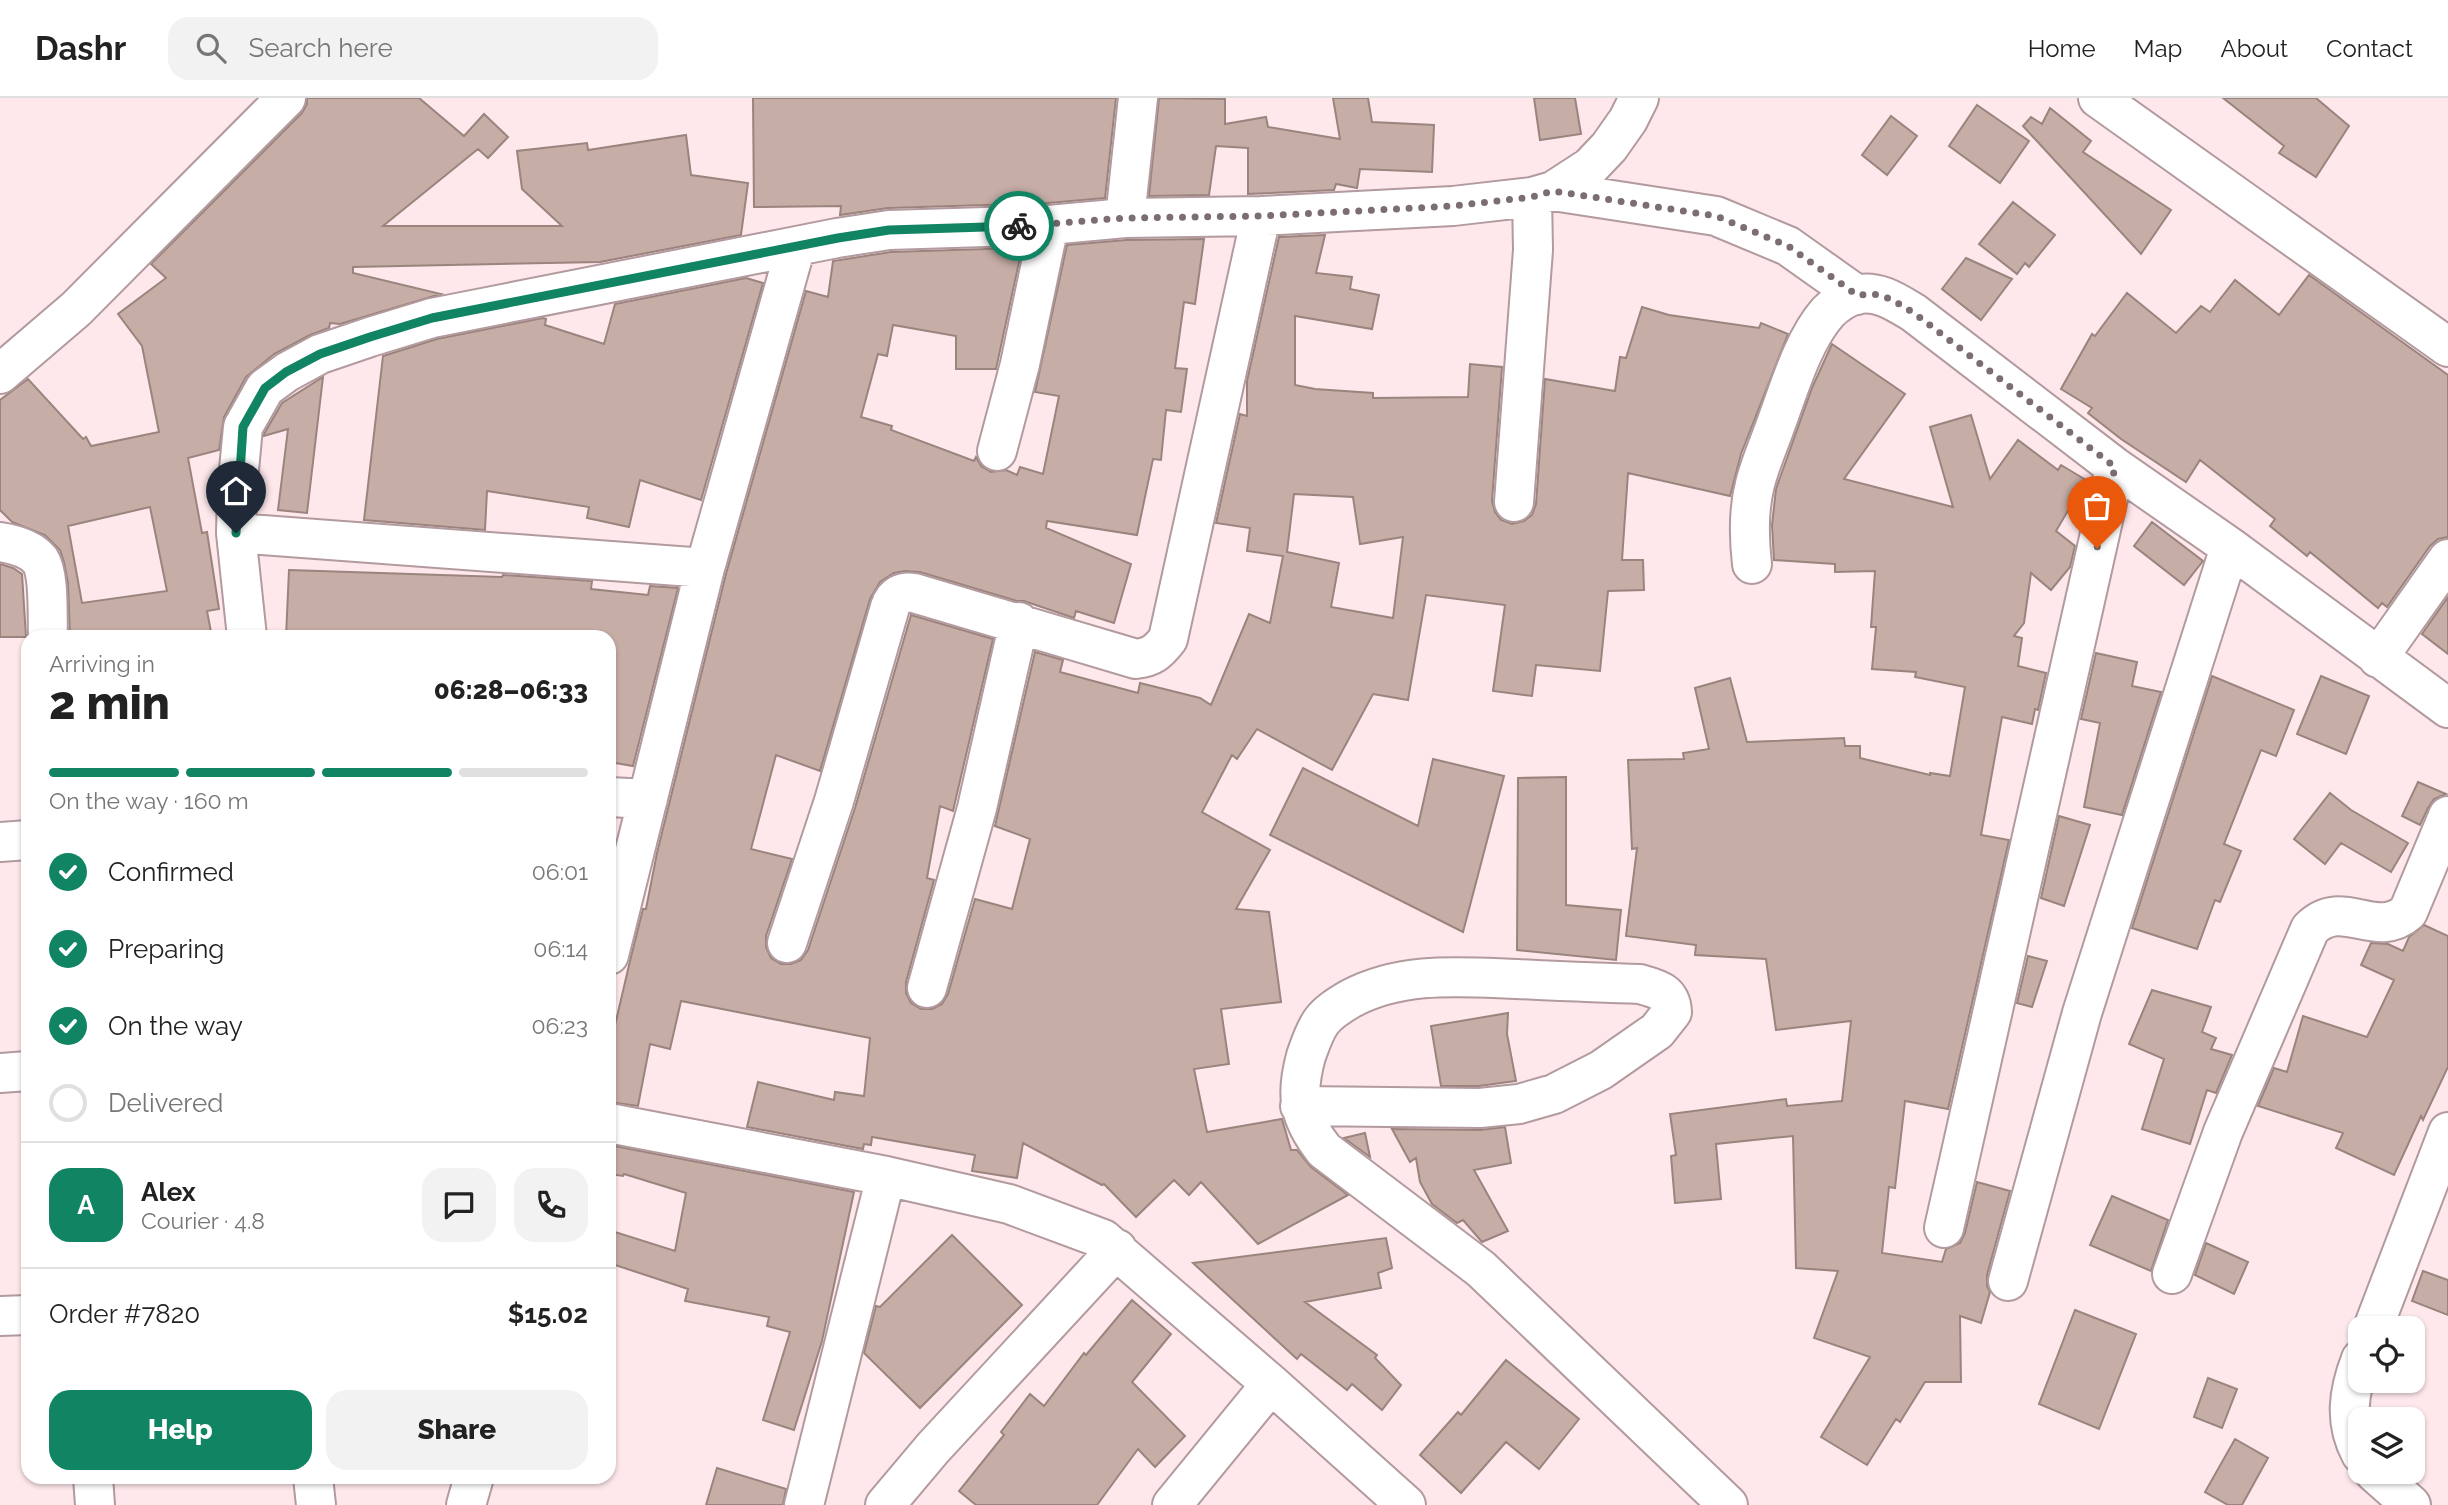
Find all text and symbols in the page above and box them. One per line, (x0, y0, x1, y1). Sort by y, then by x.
search box (168, 17, 658, 80)
text: Dashr (35, 29, 126, 68)
icon: search (192, 29, 230, 67)
text: Search here (248, 33, 393, 63)
text: Home (2028, 34, 2096, 63)
text: Map (2134, 34, 2182, 63)
text: About (2220, 34, 2288, 63)
text: Contact (2326, 34, 2413, 63)
courier (984, 191, 1054, 261)
icon: bike (1000, 207, 1038, 245)
pin (206, 461, 266, 533)
icon: home (217, 472, 255, 510)
pin (2067, 476, 2127, 548)
icon: bag (2078, 487, 2116, 525)
text: Arriving in (49, 650, 155, 677)
text: 06:28–06:33 (434, 675, 588, 705)
text: 2 min (49, 676, 170, 730)
text: On the way · 160 m (49, 787, 249, 814)
icon: check (49, 853, 87, 891)
text: Confirmed (108, 857, 234, 887)
text: 06:01 (532, 858, 588, 885)
icon: check (49, 930, 87, 968)
text: Preparing (108, 934, 224, 964)
text: 06:14 (533, 935, 588, 962)
icon: check (49, 1007, 87, 1045)
text: On the way (108, 1011, 243, 1041)
text: 06:23 (531, 1012, 588, 1039)
text: Delivered (108, 1088, 223, 1118)
button: chat (422, 1168, 496, 1242)
button: phone (514, 1168, 588, 1242)
text: Alex (141, 1177, 196, 1207)
text: A (77, 1190, 95, 1220)
text: Courier · 4.8 (141, 1207, 265, 1234)
text: Order #7820 (49, 1299, 200, 1329)
text: $15.02 (508, 1299, 588, 1329)
map controls (2348, 1316, 2425, 1484)
button: locate (2348, 1316, 2425, 1393)
button: Help (49, 1390, 312, 1470)
button: Share (326, 1390, 588, 1470)
button: layers (2348, 1407, 2425, 1484)

